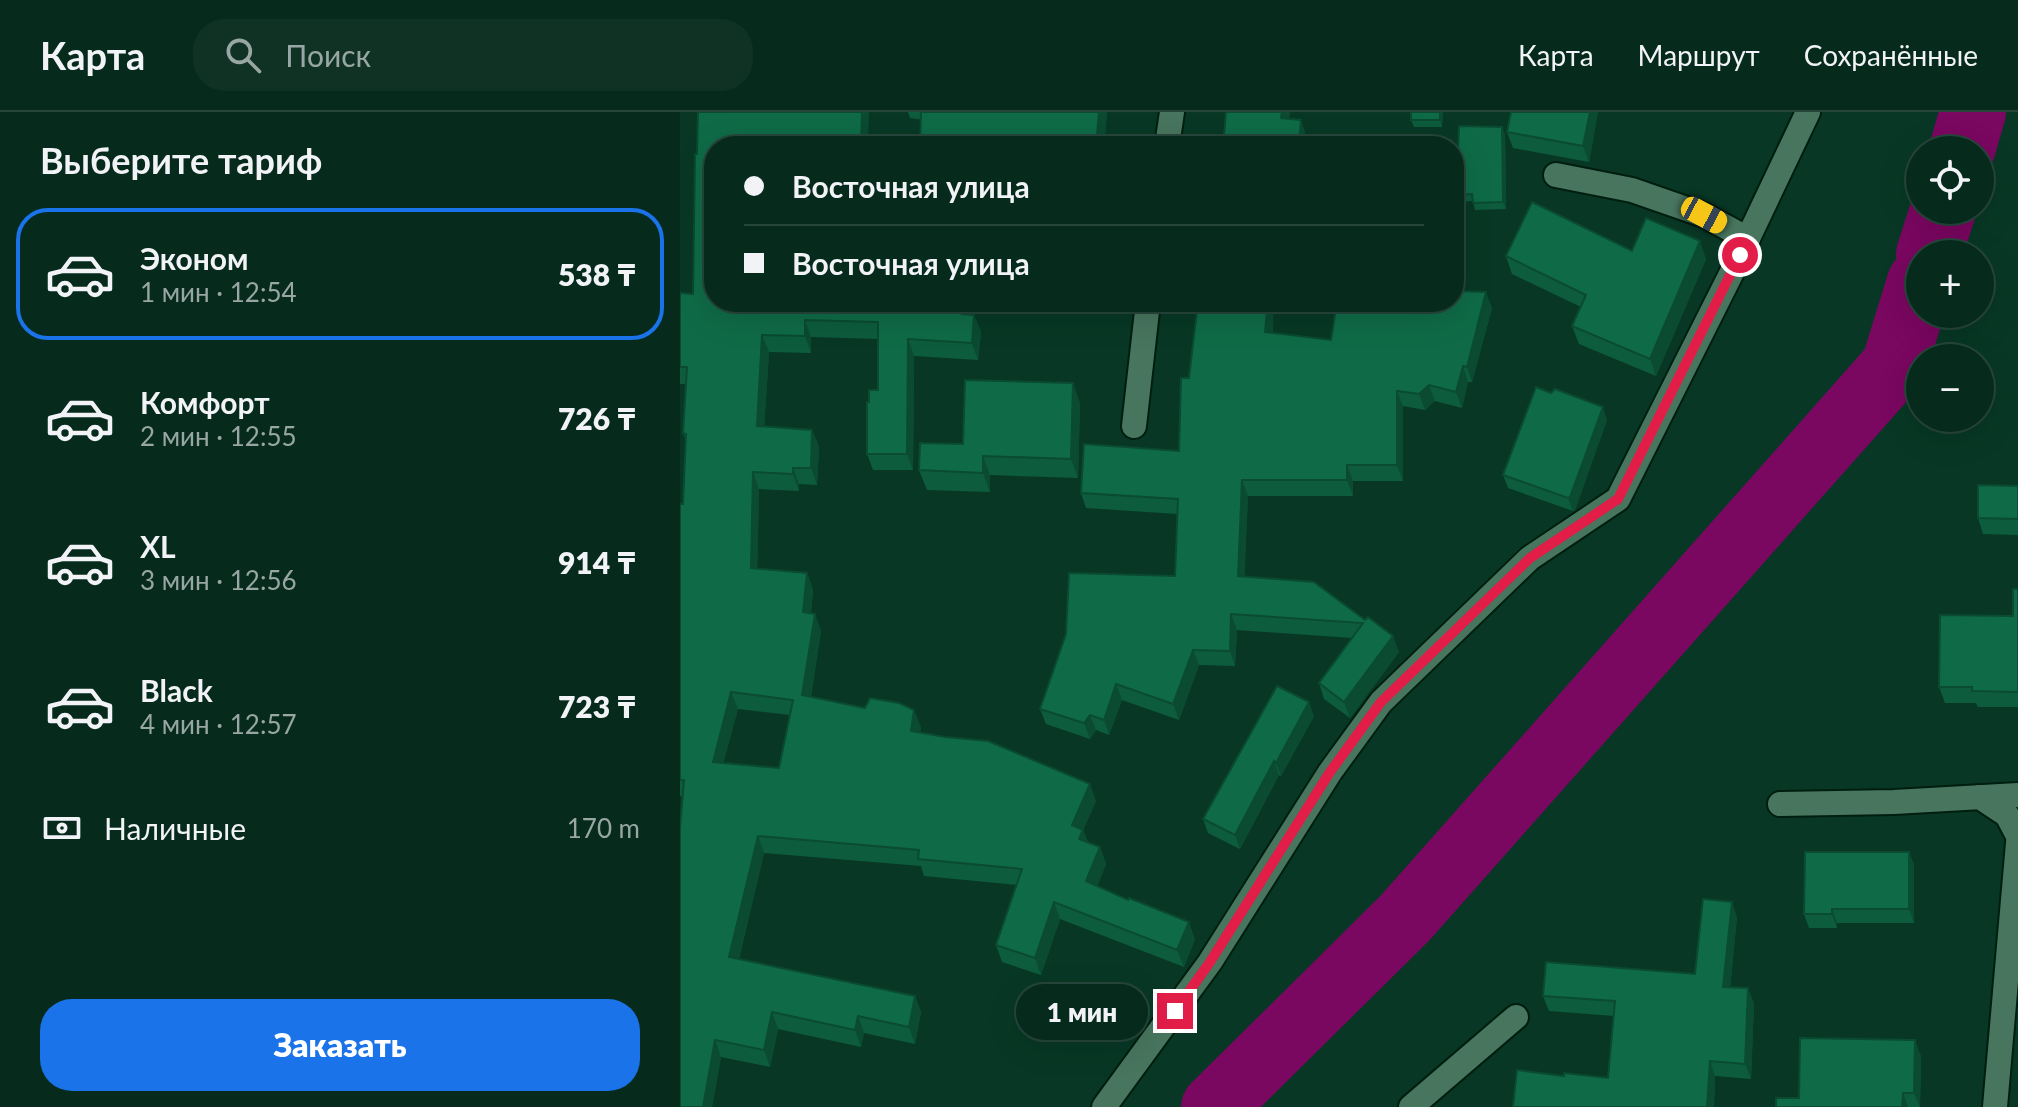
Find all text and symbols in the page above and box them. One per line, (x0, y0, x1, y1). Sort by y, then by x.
search box (193, 19, 753, 91)
text: Карта (40, 32, 145, 78)
icon: search (221, 33, 265, 77)
text: Поиск (285, 37, 371, 73)
text: Карта (1518, 38, 1594, 72)
text: Маршрут (1638, 38, 1760, 72)
text: Сохранённые (1804, 38, 1978, 72)
map controls (1906, 136, 1994, 432)
button: locate (1906, 136, 1994, 224)
text: Выберите тариф (40, 138, 322, 182)
text: Восточная улица (792, 168, 1030, 204)
car (1677, 193, 1731, 237)
route start (1722, 237, 1758, 273)
icon: car (44, 238, 116, 310)
text: Эконом (140, 240, 249, 276)
button: + (1906, 240, 1994, 328)
text: Восточная улица (792, 245, 1030, 281)
text: 538 ₸ (558, 256, 636, 292)
text: 1 мин · 12:54 (140, 276, 297, 308)
button: − (1906, 344, 1994, 432)
icon: car (44, 382, 116, 454)
text: Комфорт (140, 384, 270, 420)
text: 726 ₸ (558, 400, 636, 436)
text: 2 мин · 12:55 (140, 420, 297, 452)
icon: car (44, 526, 116, 598)
text: XL (140, 528, 176, 564)
text: 914 ₸ (558, 544, 636, 580)
text: 3 мин · 12:56 (140, 564, 297, 596)
icon: car (44, 670, 116, 742)
text: Black (140, 672, 213, 708)
text: 723 ₸ (558, 688, 636, 724)
text: 4 мин · 12:57 (140, 708, 297, 740)
icon: cash (40, 806, 84, 850)
text: Наличные (104, 810, 246, 846)
text: 170 m (567, 812, 640, 844)
callout: 1 мин (1015, 983, 1147, 1039)
route end (1157, 993, 1193, 1029)
text: 1 мин (1047, 996, 1117, 1028)
button: Заказать (40, 999, 640, 1091)

